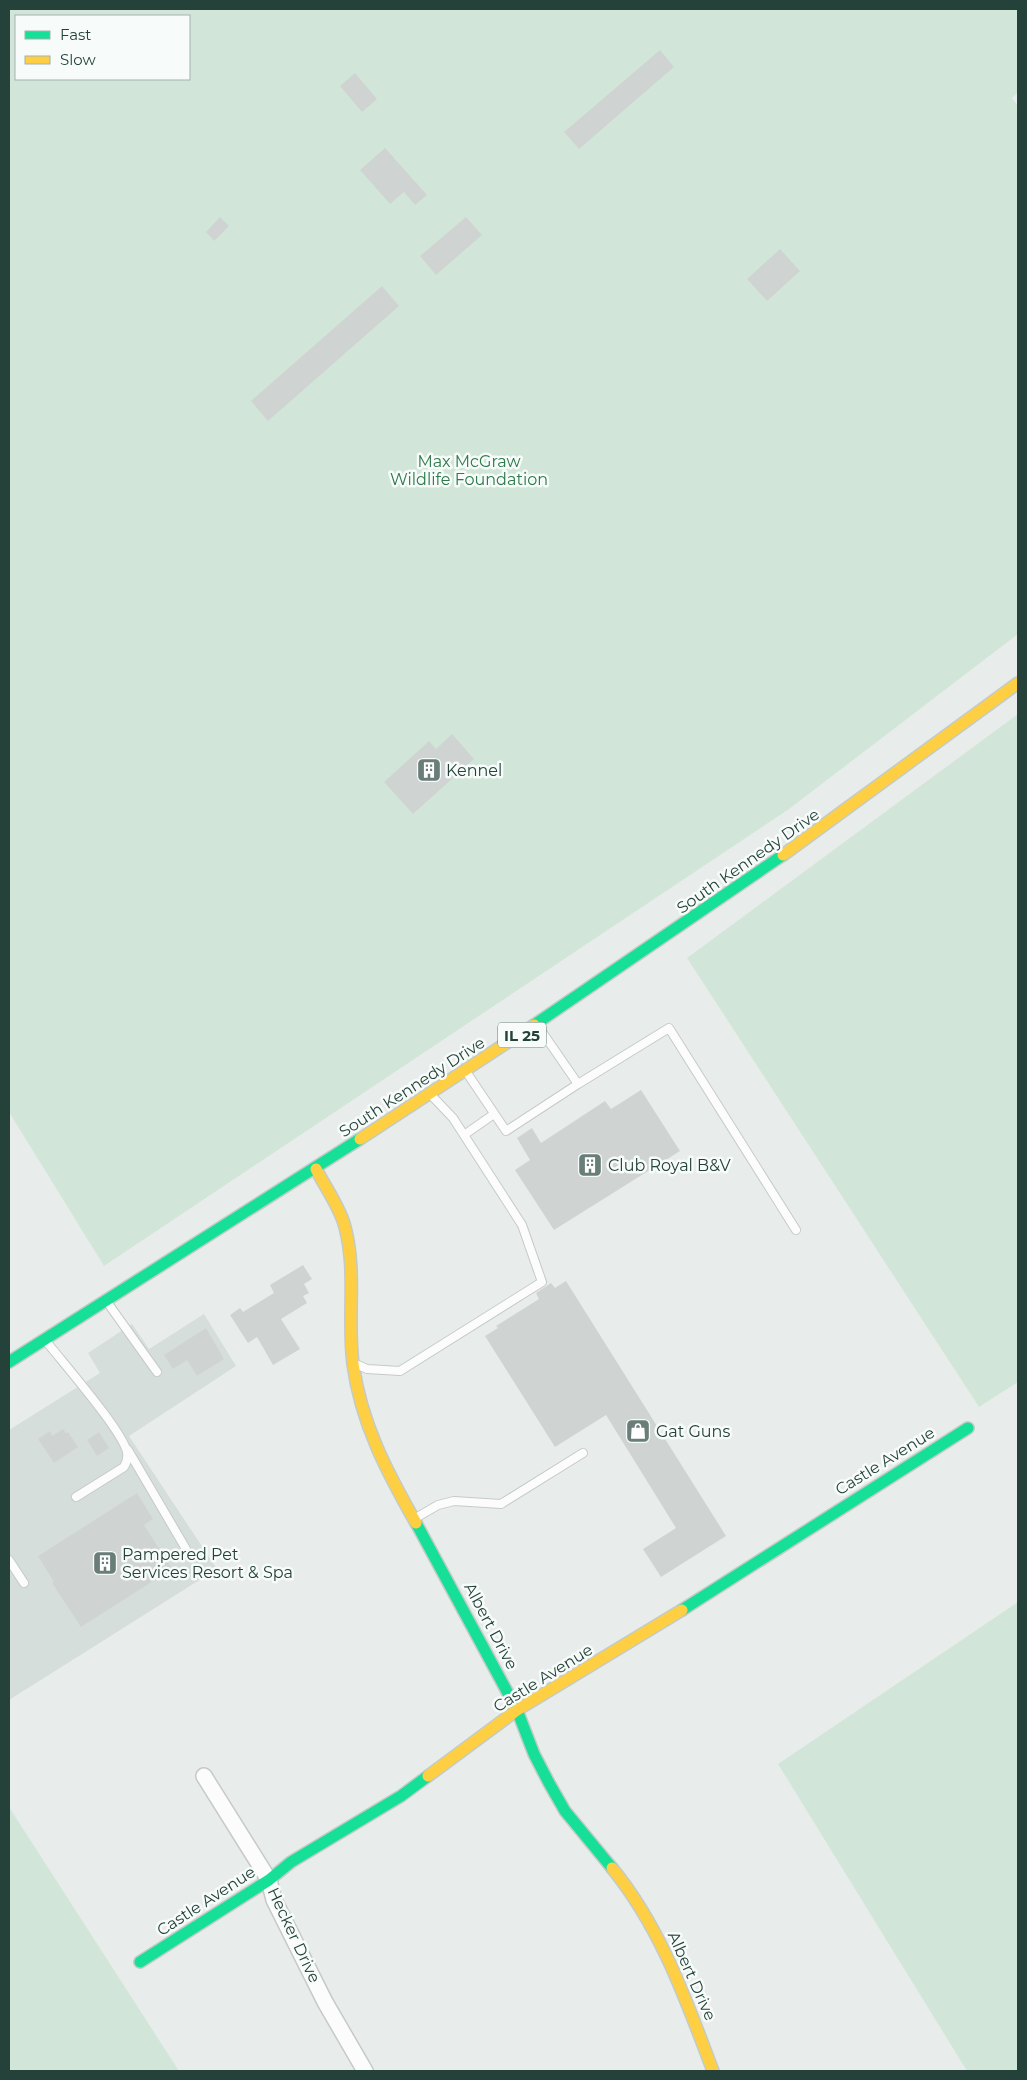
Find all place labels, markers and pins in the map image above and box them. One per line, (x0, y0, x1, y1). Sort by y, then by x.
building icon: Kennel (416, 757, 442, 783)
place label: Kennel (446, 761, 502, 780)
building icon: Club Royal B&V (577, 1152, 603, 1178)
place label: Club Royal B&V (608, 1156, 732, 1175)
shop icon: Gat Guns (625, 1418, 651, 1444)
place label: Gat Guns (656, 1422, 730, 1441)
place label: Pampered Pet Services Resort & Spa (122, 1545, 293, 1582)
building icon: Pampered Pet Services Resort & Spa (92, 1550, 118, 1576)

